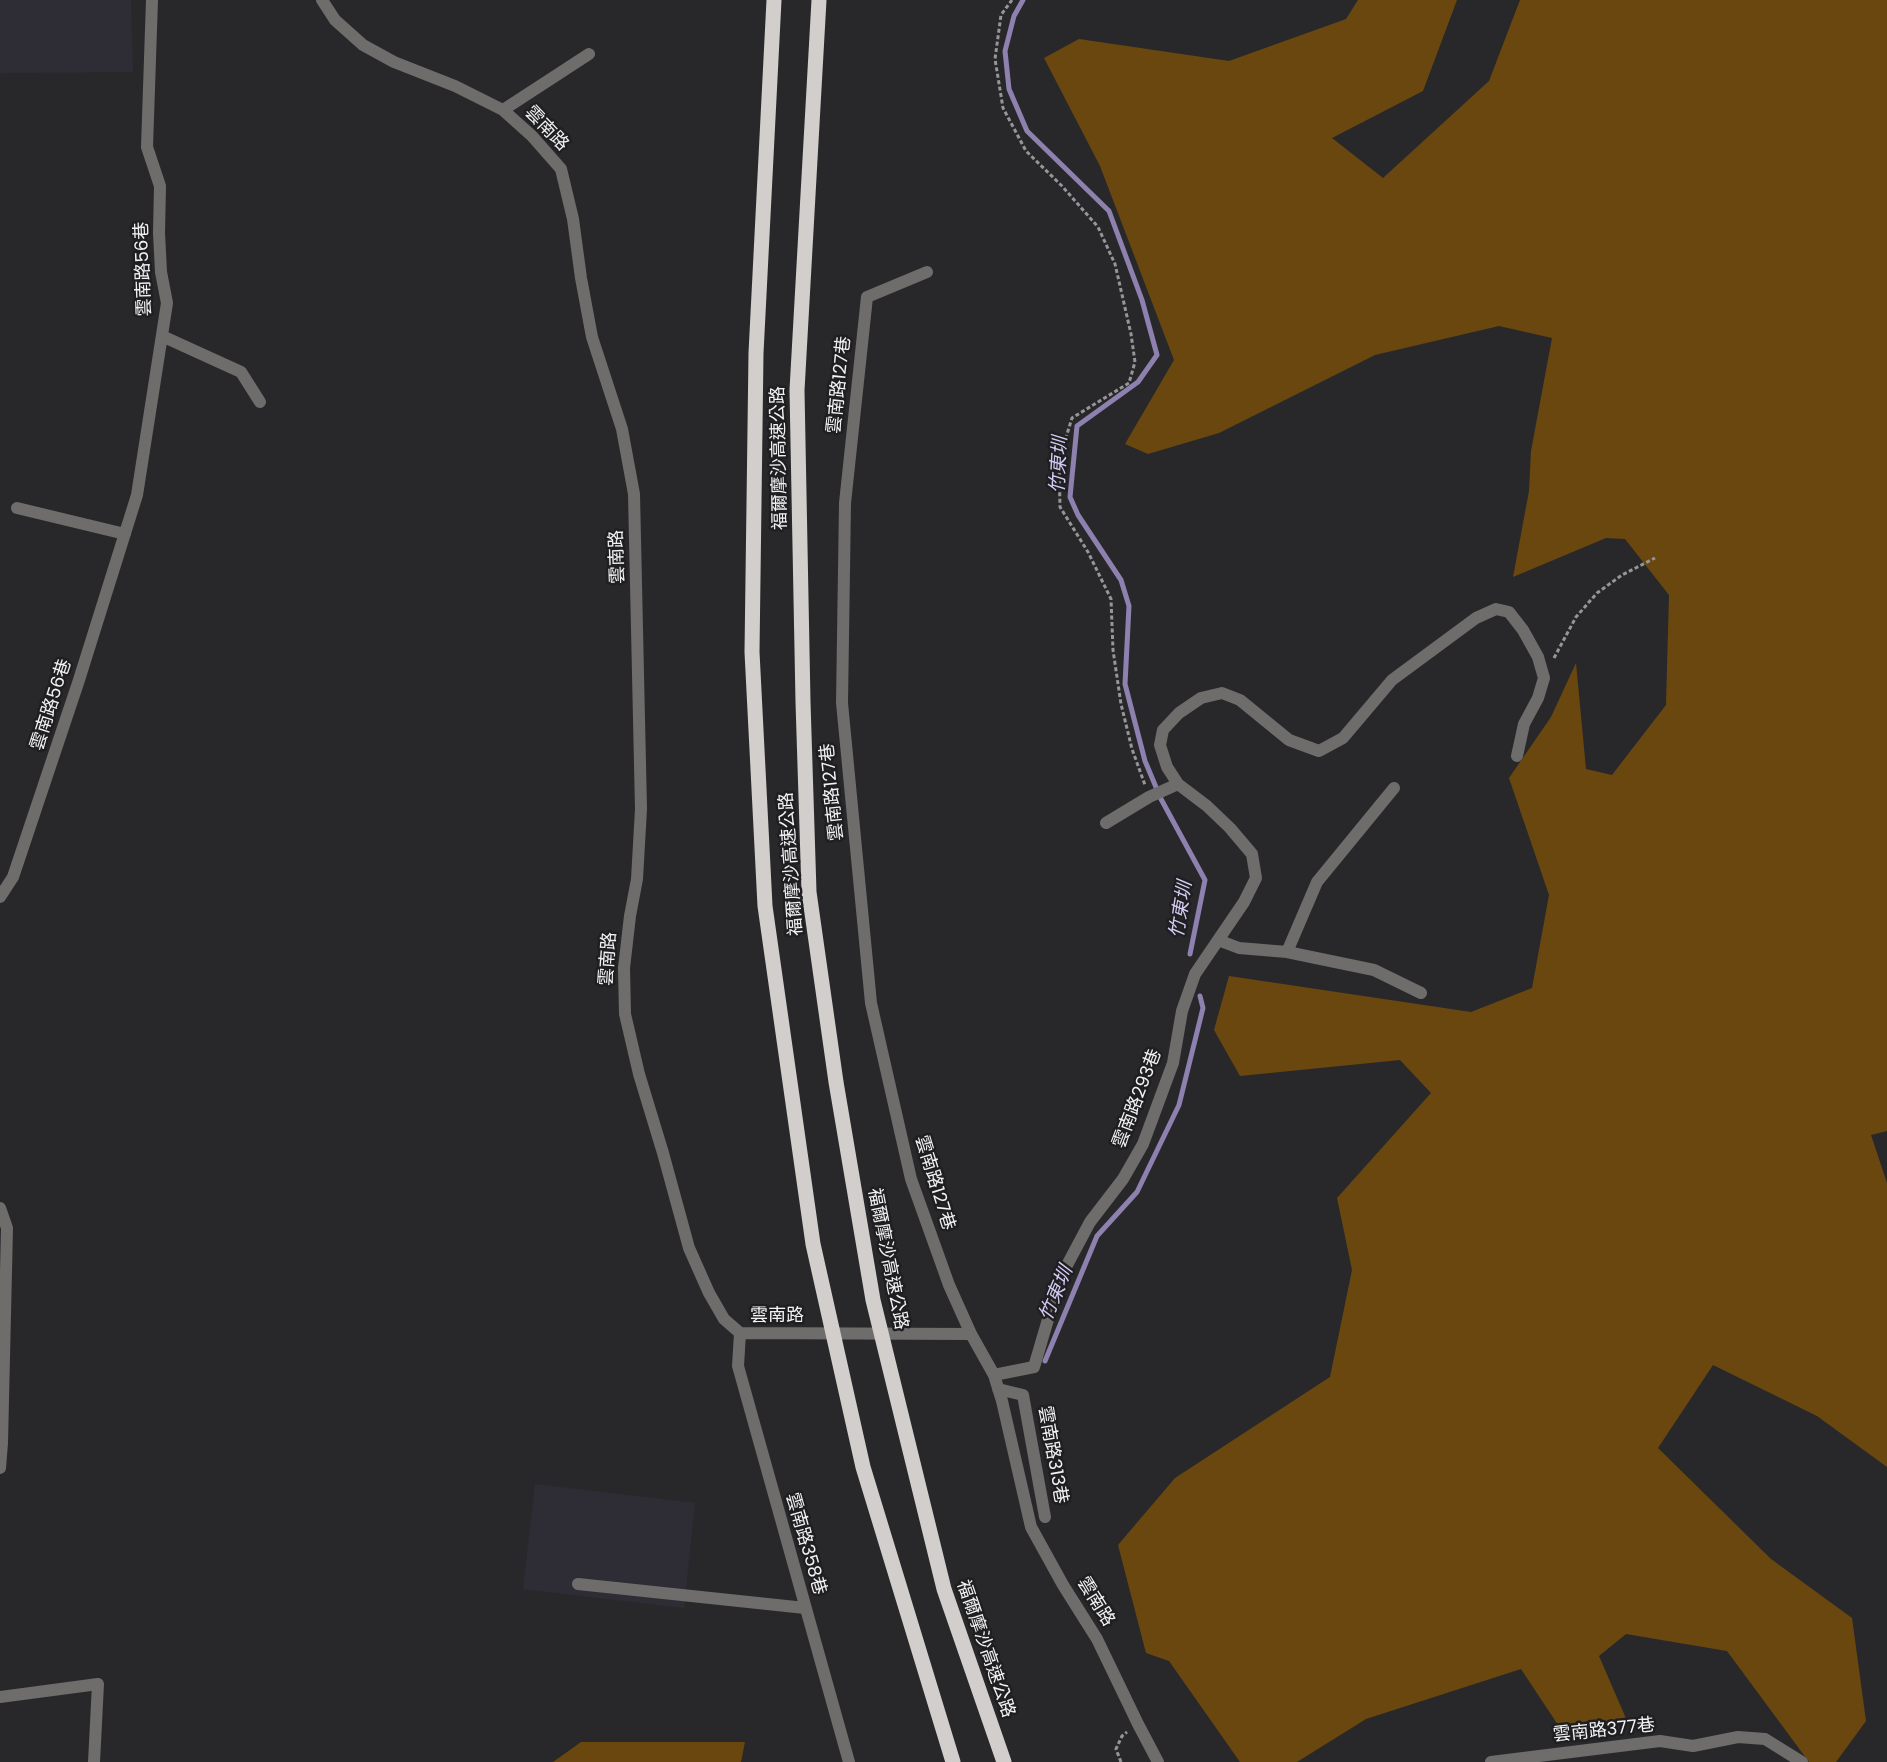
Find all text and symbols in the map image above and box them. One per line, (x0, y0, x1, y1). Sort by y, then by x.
street label: 雲南路 (519, 102, 573, 156)
street label: 雲南路56巷 (132, 221, 156, 317)
street label: 雲南路127巷 (824, 335, 856, 435)
street label: 福爾摩沙高速公路 (768, 386, 792, 530)
water label: 竹東圳 (1047, 436, 1073, 494)
street label: 雲南路 (606, 530, 630, 584)
street label: 雲南路56巷 (27, 657, 77, 753)
street label: 雲南路127巷 (817, 742, 849, 842)
street label: 福爾摩沙高速公路 (776, 791, 808, 937)
water label: 竹東圳 (1166, 880, 1198, 940)
street label: 雲南路 (596, 931, 622, 987)
street label: 雲南路293巷 (1109, 1046, 1167, 1152)
street label: 雲南路127巷 (909, 1133, 959, 1233)
street label: 福爾摩沙高速公路 (863, 1186, 911, 1332)
water label: 竹東圳 (1035, 1263, 1079, 1325)
street label: 雲南路 (750, 1305, 804, 1327)
street label: 雲南路313巷 (1033, 1404, 1071, 1506)
street label: 雲南路358巷 (780, 1490, 830, 1598)
street label: 雲南路 (1072, 1573, 1118, 1631)
street label: 福爾摩沙高速公路 (951, 1577, 1019, 1721)
street label: 雲南路377巷 (1552, 1715, 1656, 1747)

